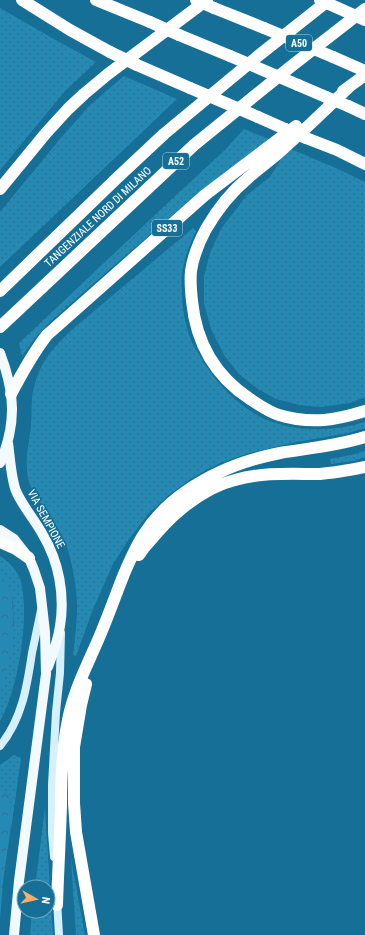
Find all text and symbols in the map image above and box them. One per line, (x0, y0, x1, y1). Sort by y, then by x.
road number: A50 (286, 35, 312, 51)
road number: A52 (163, 153, 189, 169)
street label: TANGENZIALE NORD DI MILANO (42, 164, 154, 270)
road number: SS33 (152, 220, 182, 236)
street label: VIA SEMPIONE (25, 487, 68, 551)
north arrow (16, 879, 56, 919)
text: N (38, 896, 52, 905)

